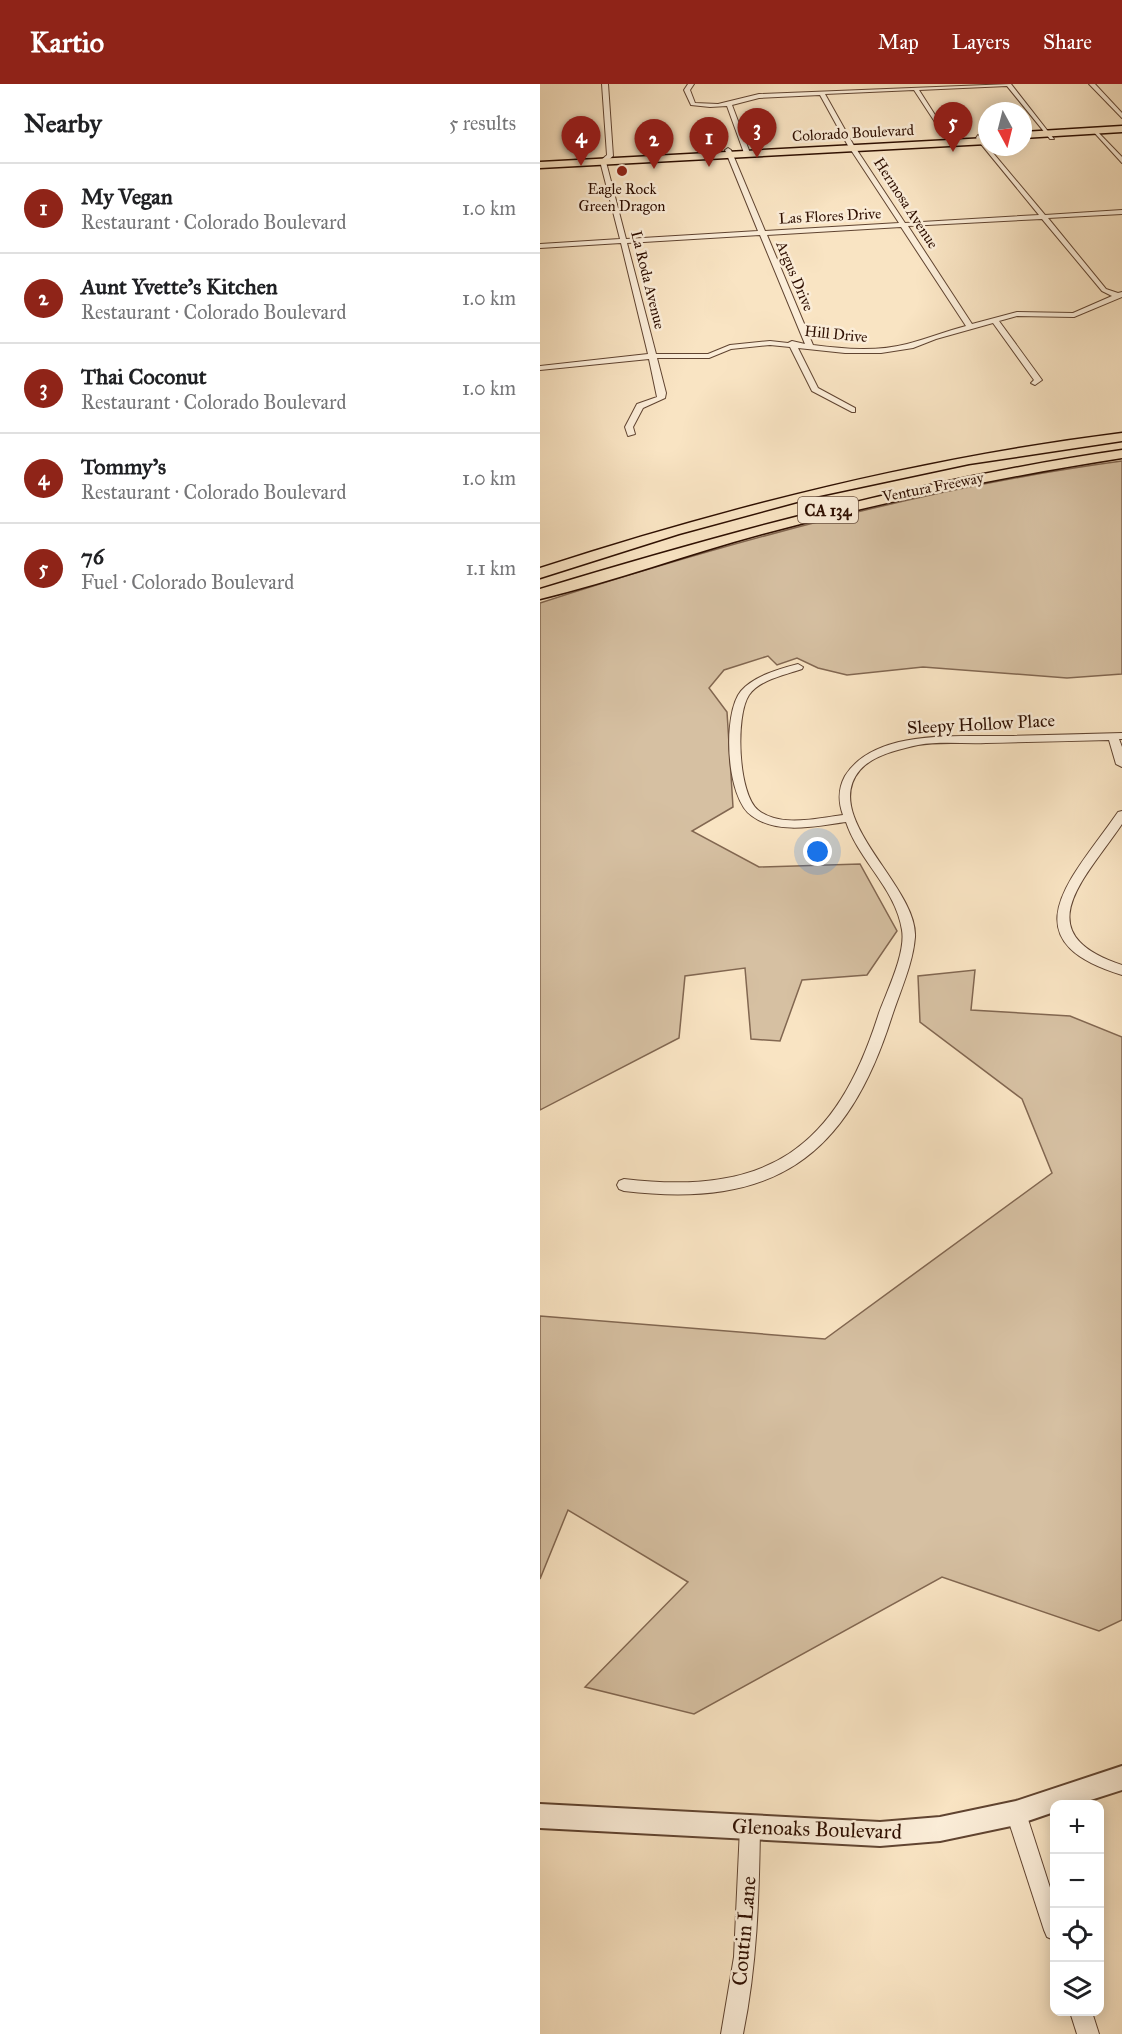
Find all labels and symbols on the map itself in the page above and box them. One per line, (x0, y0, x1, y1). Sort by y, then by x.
north arrow (978, 102, 1032, 156)
pin: 5 (934, 103, 972, 152)
pin: 3 (738, 109, 776, 158)
pin: 4 (562, 116, 600, 166)
pin: 1 (690, 118, 728, 167)
pin: 2 (634, 120, 674, 169)
street label: Colorado Boulevard (792, 121, 915, 145)
street label: Hermosa Avenue (870, 154, 942, 252)
marker: Eagle Rock Green Dragon (615, 164, 629, 178)
place label: Eagle Rock Green Dragon (579, 180, 665, 215)
street label: Las Flores Drive (778, 204, 882, 228)
street label: La Roda Avenue (627, 229, 669, 331)
street label: Argus Drive (772, 237, 818, 314)
street label: Hill Drive (804, 322, 868, 346)
street label: Ventura Freeway (880, 468, 986, 506)
road number: CA 134 (798, 497, 858, 523)
street label: Sleepy Hollow Place (906, 709, 1056, 739)
your location (803, 837, 832, 866)
street label: Glenoaks Boulevard (732, 1813, 903, 1845)
street label: Coutin Lane (726, 1875, 762, 1987)

